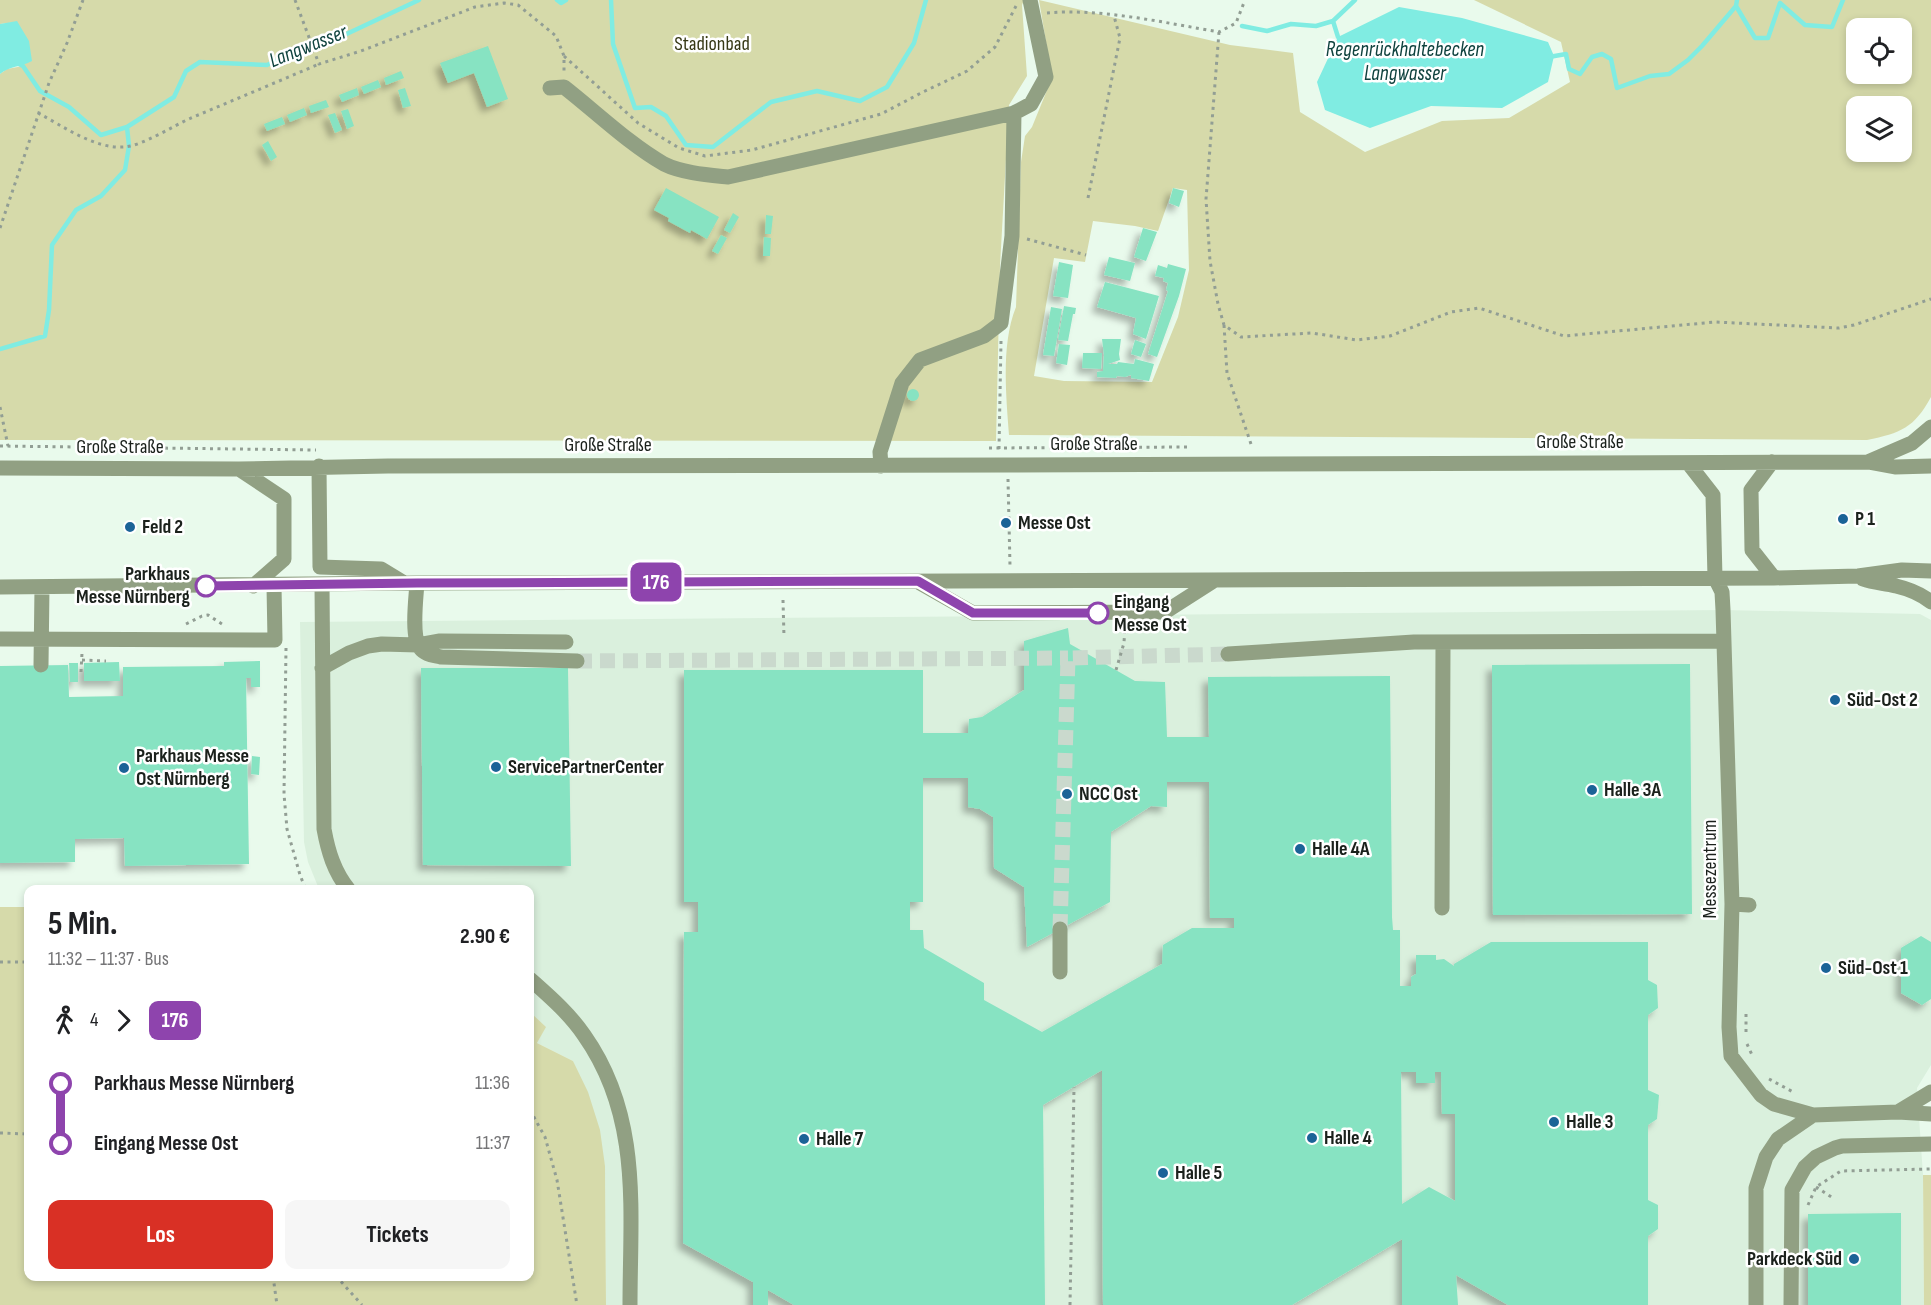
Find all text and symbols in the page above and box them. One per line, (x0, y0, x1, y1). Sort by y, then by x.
map controls (1846, 18, 1912, 162)
button: locate (1846, 18, 1912, 84)
water label: Langwasser (265, 19, 352, 73)
park label: Stadionbad (674, 32, 750, 56)
water label: Regenrückhaltebecken Langwasser (1326, 37, 1484, 86)
button: layers (1846, 96, 1912, 162)
street label: Große Straße (1536, 430, 1624, 454)
street label: Große Straße (1050, 432, 1138, 456)
street label: Große Straße (564, 433, 652, 457)
street label: Große Straße (76, 435, 164, 459)
place label: P 1 (1855, 507, 1875, 531)
place label: Messe Ost (1018, 511, 1091, 535)
marker: P 1 (1836, 512, 1850, 526)
place label: Feld 2 (142, 515, 183, 539)
marker: Messe Ost (999, 516, 1013, 530)
marker: Feld 2 (123, 520, 137, 534)
place label: Parkhaus Messe Nürnberg (76, 562, 191, 609)
line badge: 176 (622, 562, 690, 602)
text: 176 (642, 570, 670, 595)
marker: Parkhaus Messe Nürnberg (195, 575, 217, 597)
place label: Eingang Messe Ost (1114, 590, 1187, 637)
marker: Eingang Messe Ost (1087, 602, 1109, 624)
place label: Süd-Ost 2 (1847, 688, 1918, 712)
marker: Süd-Ost 2 (1828, 693, 1842, 707)
place label: Parkhaus Messe Ost Nürnberg (136, 744, 249, 791)
place label: ServicePartnerCenter (508, 755, 664, 779)
marker: ServicePartnerCenter (489, 760, 503, 774)
marker: Parkhaus Messe Ost Nürnberg (117, 761, 131, 775)
place label: Halle 3A (1604, 778, 1662, 802)
place label: NCC Ost (1079, 782, 1138, 806)
marker: Halle 3A (1585, 783, 1599, 797)
marker: NCC Ost (1060, 787, 1074, 801)
street label: Messezentrum (1698, 820, 1722, 918)
place label: Halle 4A (1312, 837, 1370, 861)
marker: Halle 4A (1293, 842, 1307, 856)
text: 5 Min. (48, 904, 117, 944)
text: 2.90 € (460, 923, 510, 950)
text: 11:32 – 11:37 · Bus (48, 947, 169, 971)
place label: Süd-Ost 1 (1838, 956, 1908, 980)
marker: Süd-Ost 1 (1819, 961, 1833, 975)
icon: walk (48, 1004, 81, 1037)
icon: forward (107, 1004, 140, 1037)
text: 4 (90, 1008, 98, 1032)
text: 176 (161, 1008, 189, 1033)
text: Parkhaus Messe Nürnberg (94, 1070, 294, 1097)
text: 11:36 (475, 1071, 510, 1095)
place label: Halle 3 (1566, 1110, 1614, 1134)
marker: Halle 3 (1547, 1115, 1561, 1129)
place label: Halle 4 (1324, 1126, 1372, 1150)
place label: Halle 7 (816, 1127, 864, 1151)
text: Eingang Messe Ost (94, 1130, 238, 1157)
text: 11:37 (476, 1131, 510, 1155)
marker: Halle 4 (1305, 1131, 1319, 1145)
marker: Halle 7 (797, 1132, 811, 1146)
place label: Halle 5 (1175, 1161, 1223, 1185)
marker: Halle 5 (1156, 1166, 1170, 1180)
button: Los (48, 1200, 273, 1269)
button: Tickets (285, 1200, 510, 1269)
place label: Parkdeck Süd (1747, 1247, 1842, 1271)
marker: Parkdeck Süd (1847, 1252, 1861, 1266)

